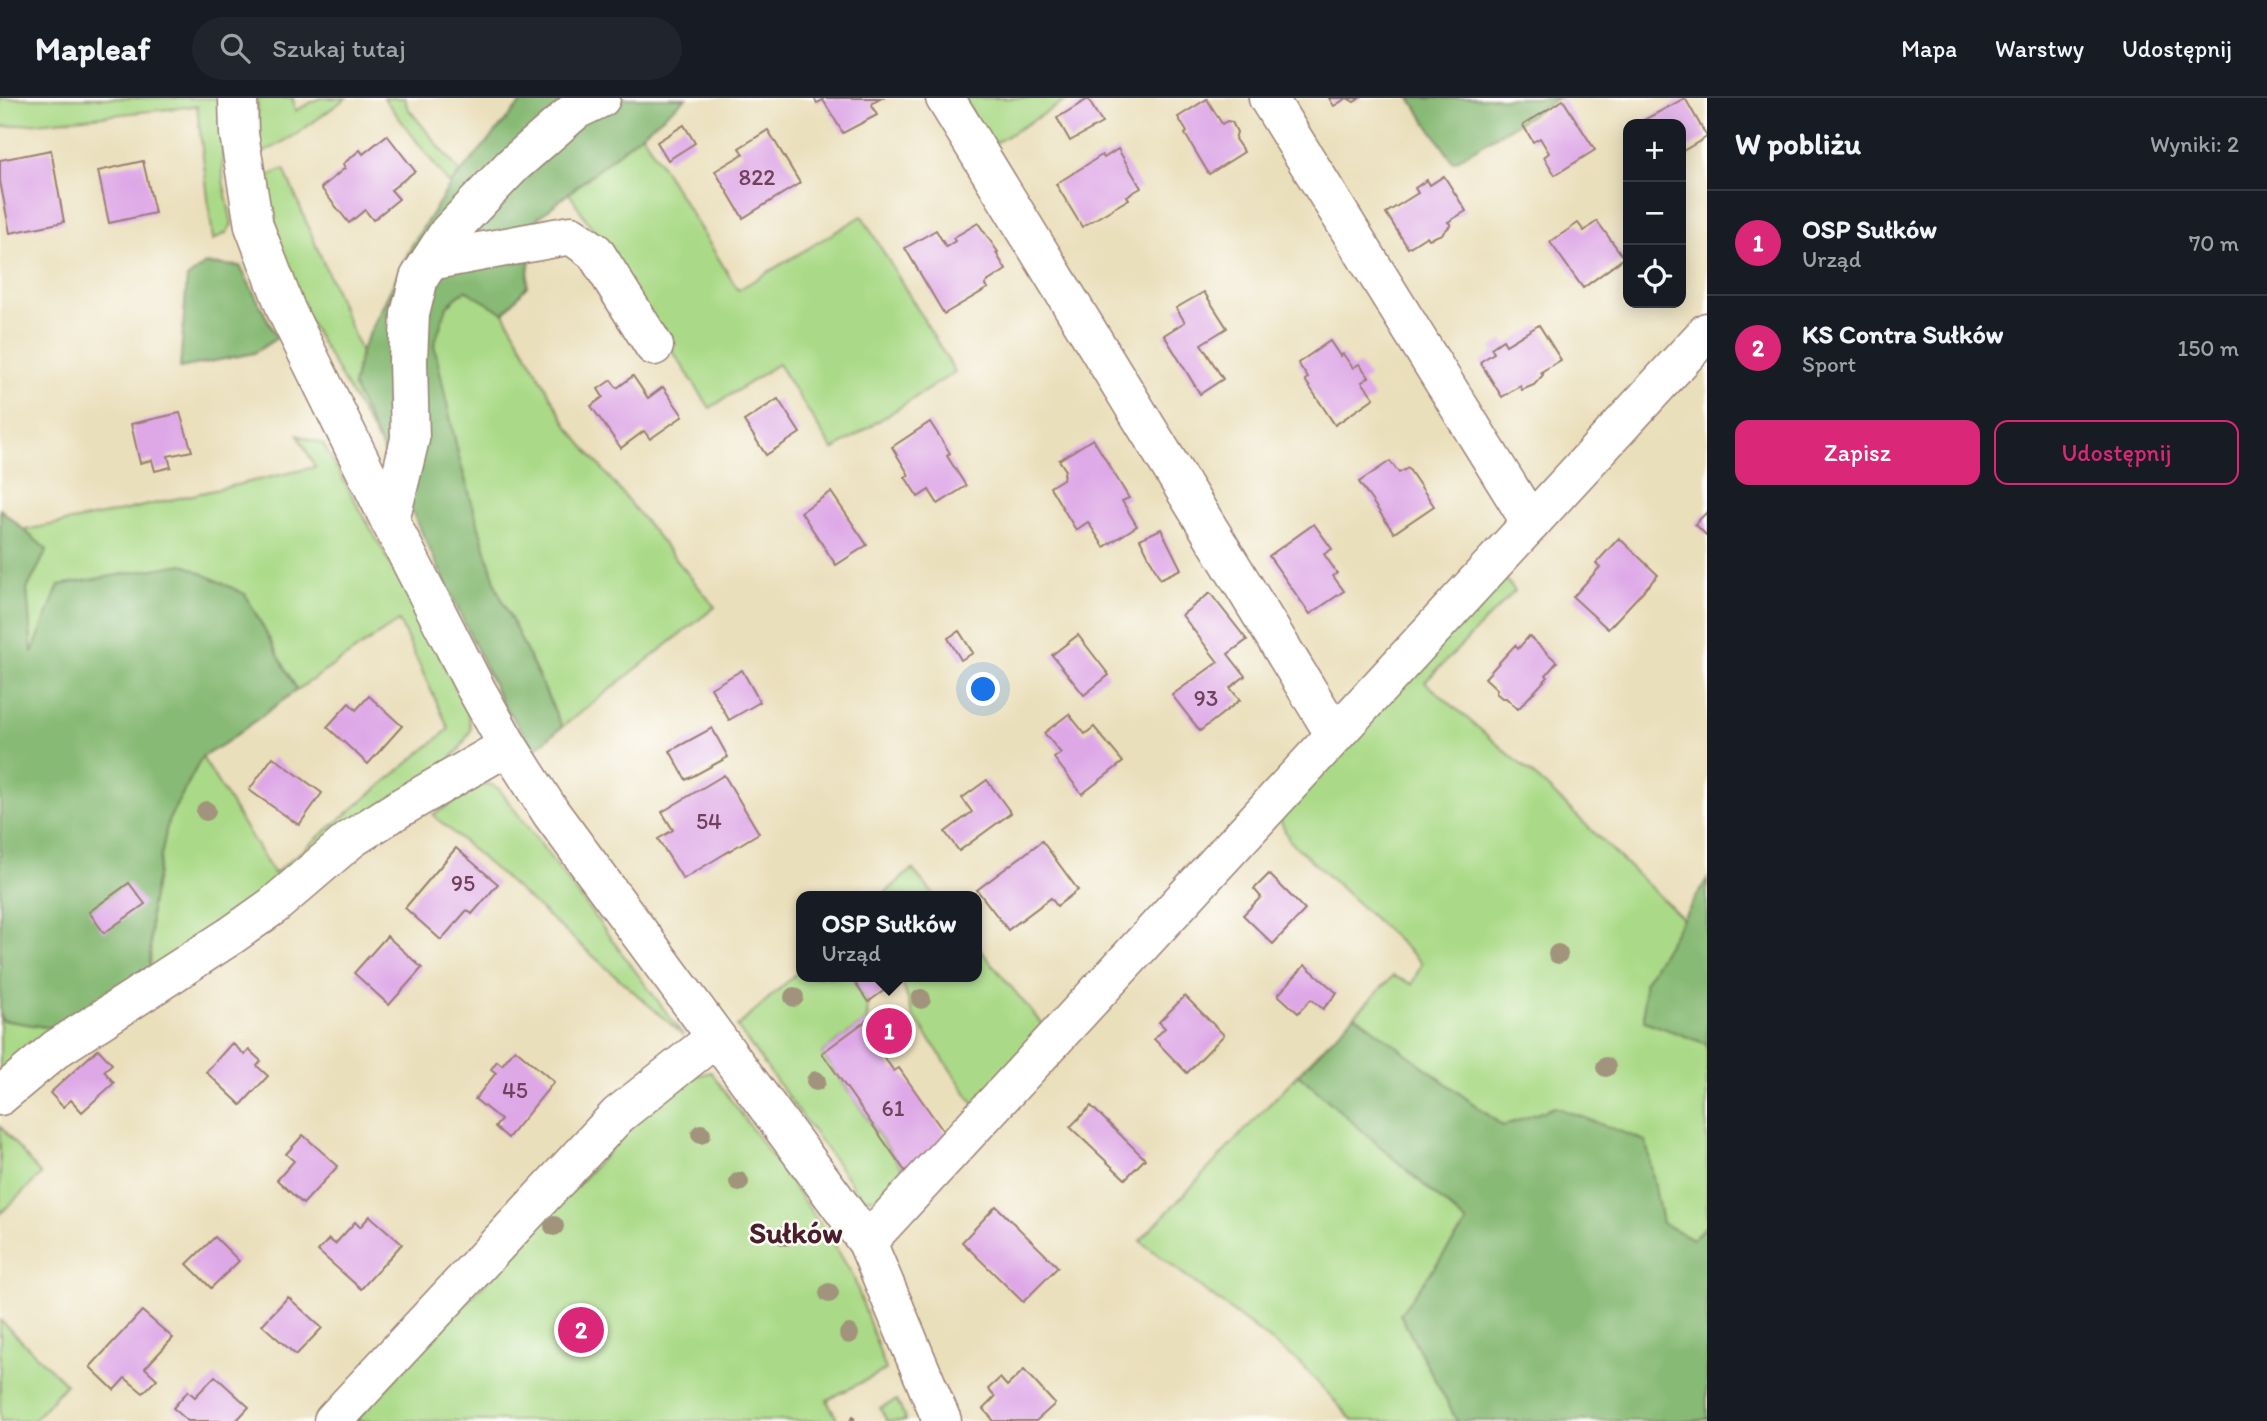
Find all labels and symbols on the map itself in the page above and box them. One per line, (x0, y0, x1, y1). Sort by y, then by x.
house number: 822 (739, 163, 775, 191)
your location (966, 672, 1000, 706)
house number: 93 (1194, 684, 1218, 712)
house number: 54 (696, 807, 722, 835)
house number: 95 (451, 869, 475, 897)
pin: 1 (866, 1005, 912, 1057)
house number: 45 (502, 1076, 528, 1104)
house number: 61 (882, 1094, 905, 1122)
district label: Sułków (749, 1214, 843, 1251)
pin: 2 (558, 1304, 604, 1356)

